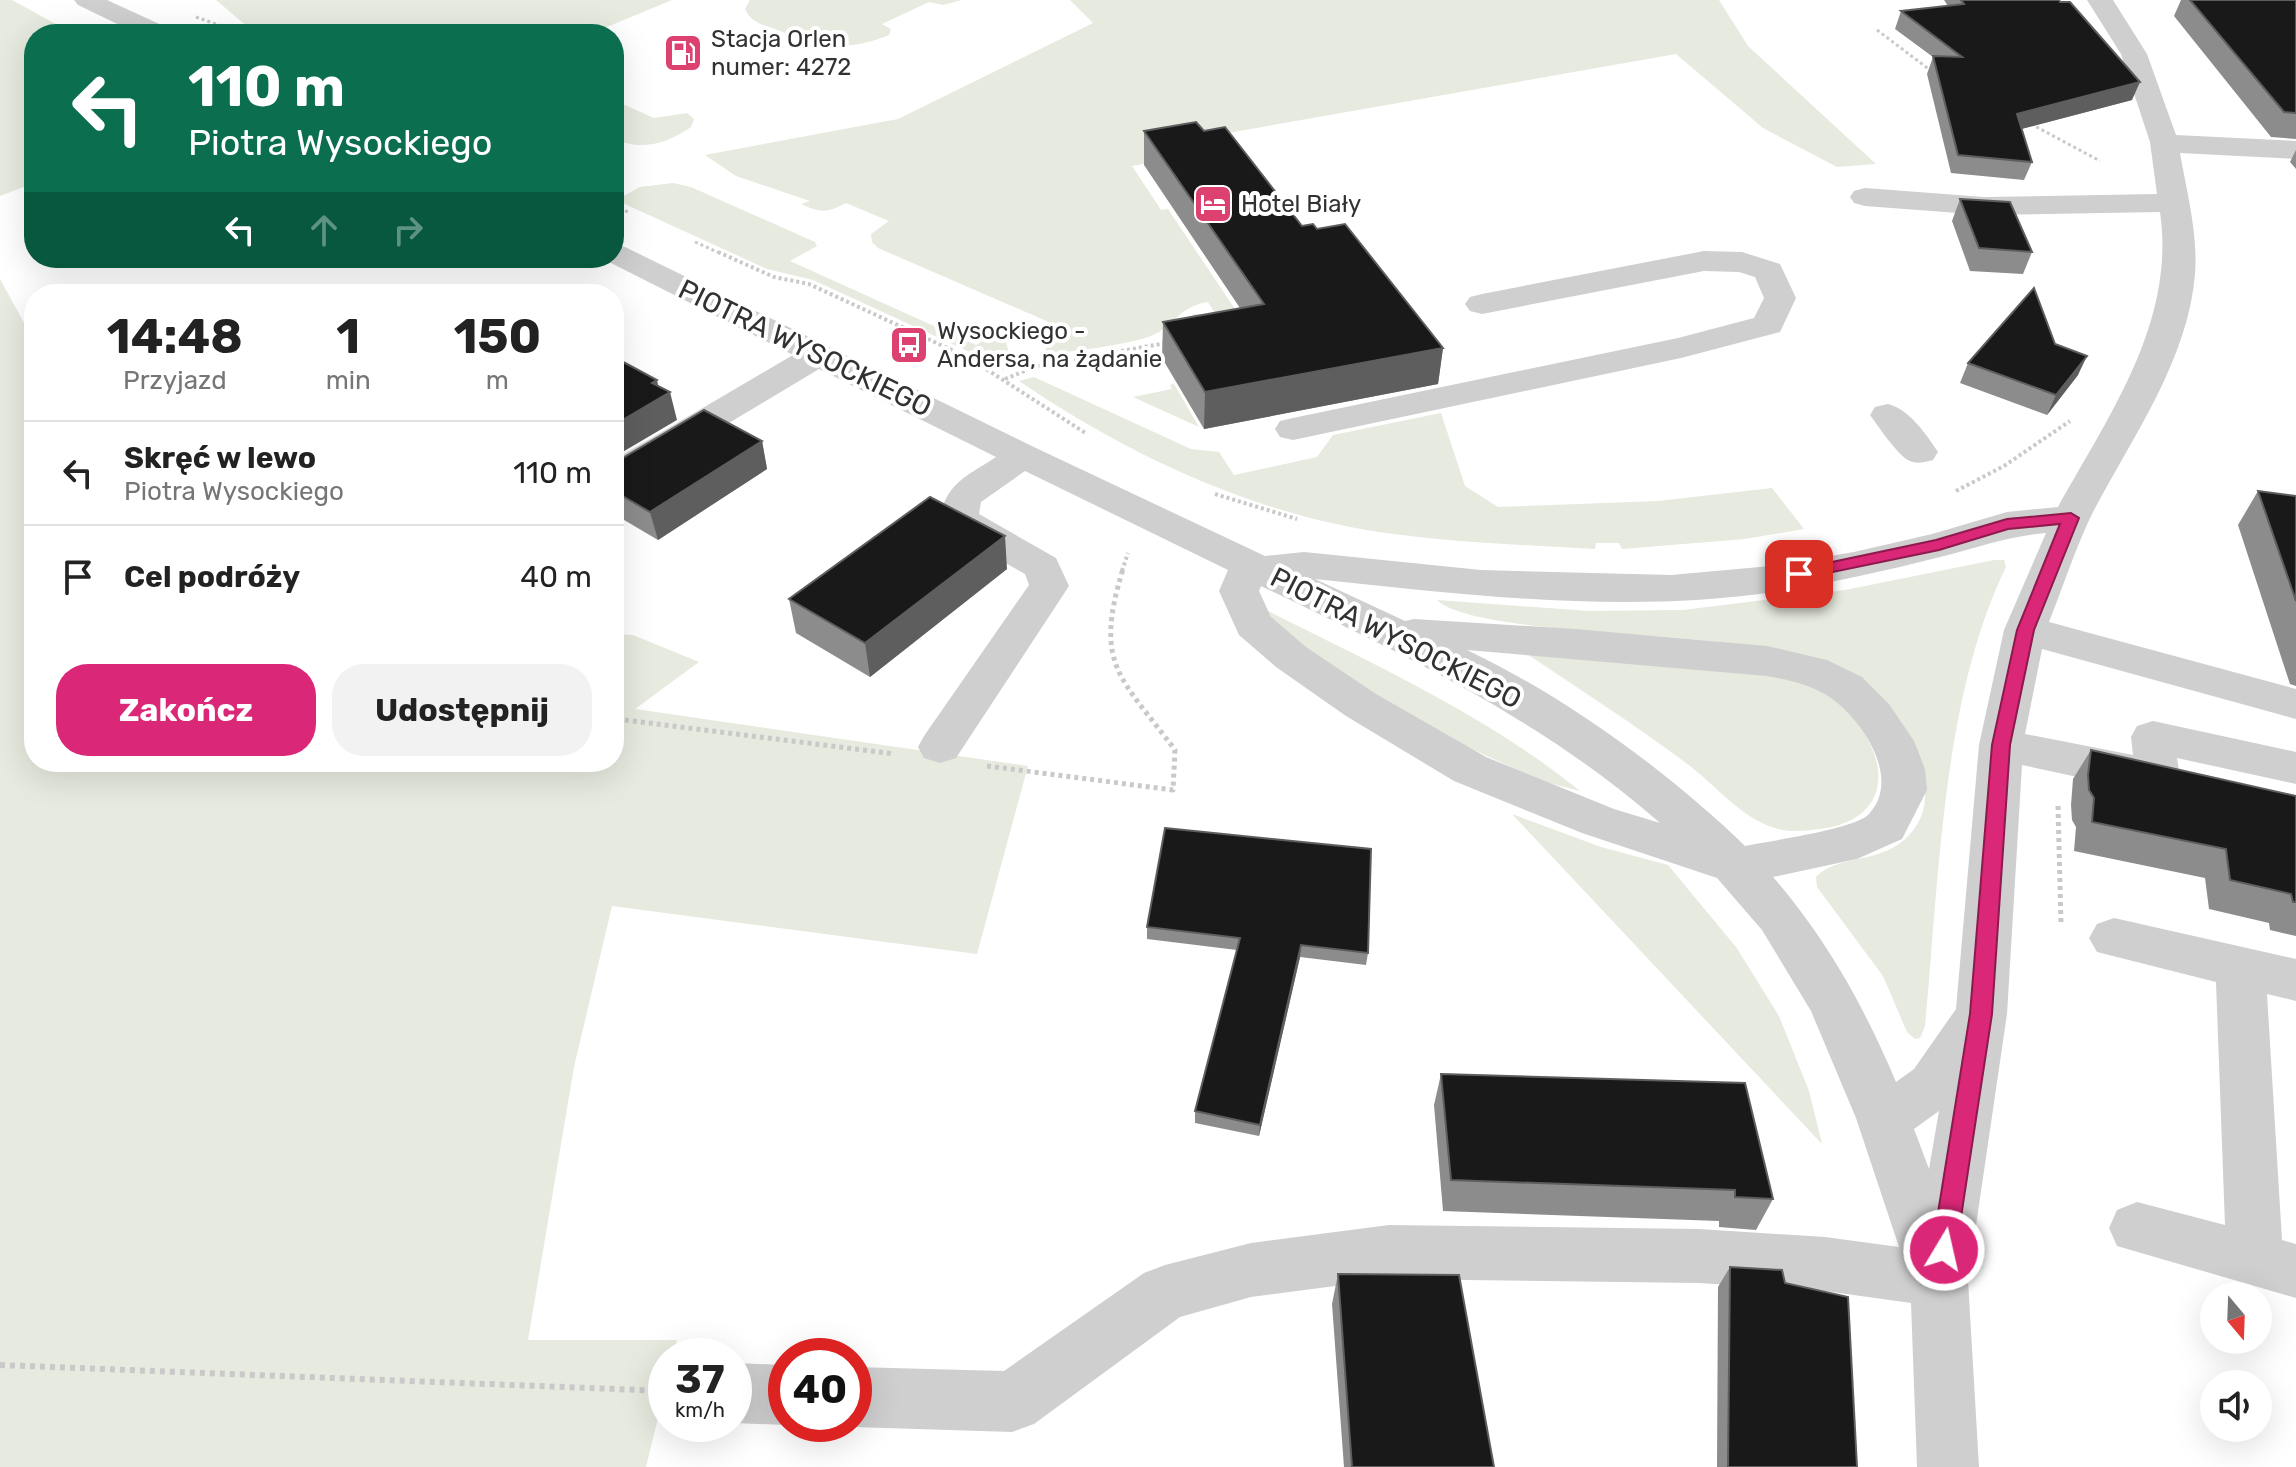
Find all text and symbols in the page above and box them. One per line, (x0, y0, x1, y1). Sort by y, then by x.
place label: Stacja Orlen numer: 4272 (711, 25, 851, 81)
fuel station icon: Stacja Orlen numer: 4272 (662, 32, 704, 74)
text: 110 m (188, 54, 345, 120)
icon: left (56, 56, 160, 160)
text: Piotra Wysockiego (188, 121, 493, 164)
hotel icon: Hotel Biały (1192, 183, 1234, 225)
place label: Hotel Biały (1241, 190, 1361, 218)
icon: left (218, 208, 262, 252)
icon: ahead (302, 208, 346, 252)
icon: right (386, 208, 430, 252)
street label: PIOTRA WYSOCKIEGO (673, 272, 937, 424)
text: 14:48 (107, 308, 243, 365)
text: 1 (336, 308, 360, 365)
text: 150 (454, 308, 541, 365)
place label: Wysockiego - Andersa, na żądanie (937, 317, 1162, 373)
bus stop icon: Wysockiego - Andersa, na żądanie (888, 324, 930, 366)
text: Przyjazd (123, 365, 227, 396)
text: min (326, 365, 371, 396)
text: m (486, 365, 509, 396)
text: Skręć w lewo (124, 440, 316, 476)
icon: left (56, 451, 100, 495)
text: 110 m (513, 455, 592, 491)
text: Piotra Wysockiego (124, 476, 344, 507)
pin (1765, 540, 1833, 608)
icon: arrive (1777, 552, 1821, 596)
icon: arrive (56, 555, 100, 599)
text: Cel podróży (124, 559, 300, 595)
text: 40 m (520, 559, 592, 595)
street label: PIOTRA WYSOCKIEGO (1265, 560, 1527, 716)
button: Zakończ (56, 664, 316, 756)
button: Udostępnij (332, 664, 592, 756)
position arrow (1902, 1208, 1986, 1292)
north arrow (2200, 1282, 2272, 1354)
map controls (2200, 1282, 2272, 1442)
speed limit sign: 40 (768, 1338, 872, 1442)
text: 37 (675, 1356, 725, 1403)
button: sound (2200, 1370, 2272, 1442)
text: km/h (675, 1398, 725, 1422)

